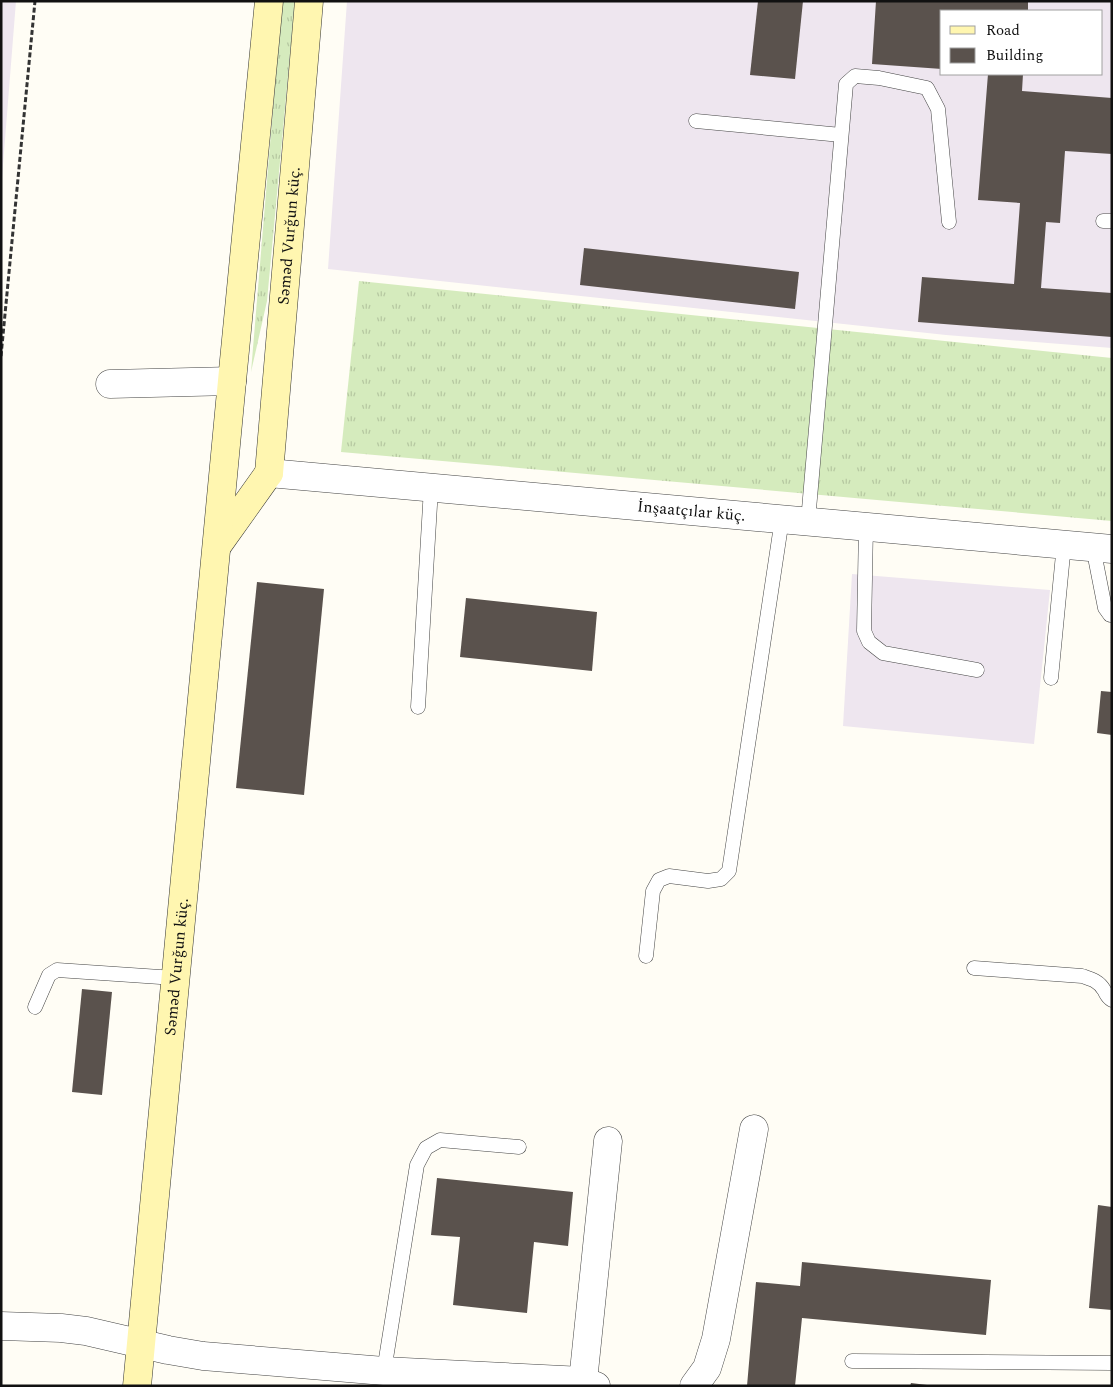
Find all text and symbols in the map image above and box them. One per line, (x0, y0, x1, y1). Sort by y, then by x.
legend (940, 10, 1103, 75)
text: Road (986, 19, 1020, 42)
text: Building (986, 44, 1043, 67)
street label: Səməd Vurğun küç. (271, 166, 307, 306)
street label: İnşaatçılar küç. (636, 494, 747, 528)
street label: Səməd Vurğun küç. (158, 897, 195, 1037)

